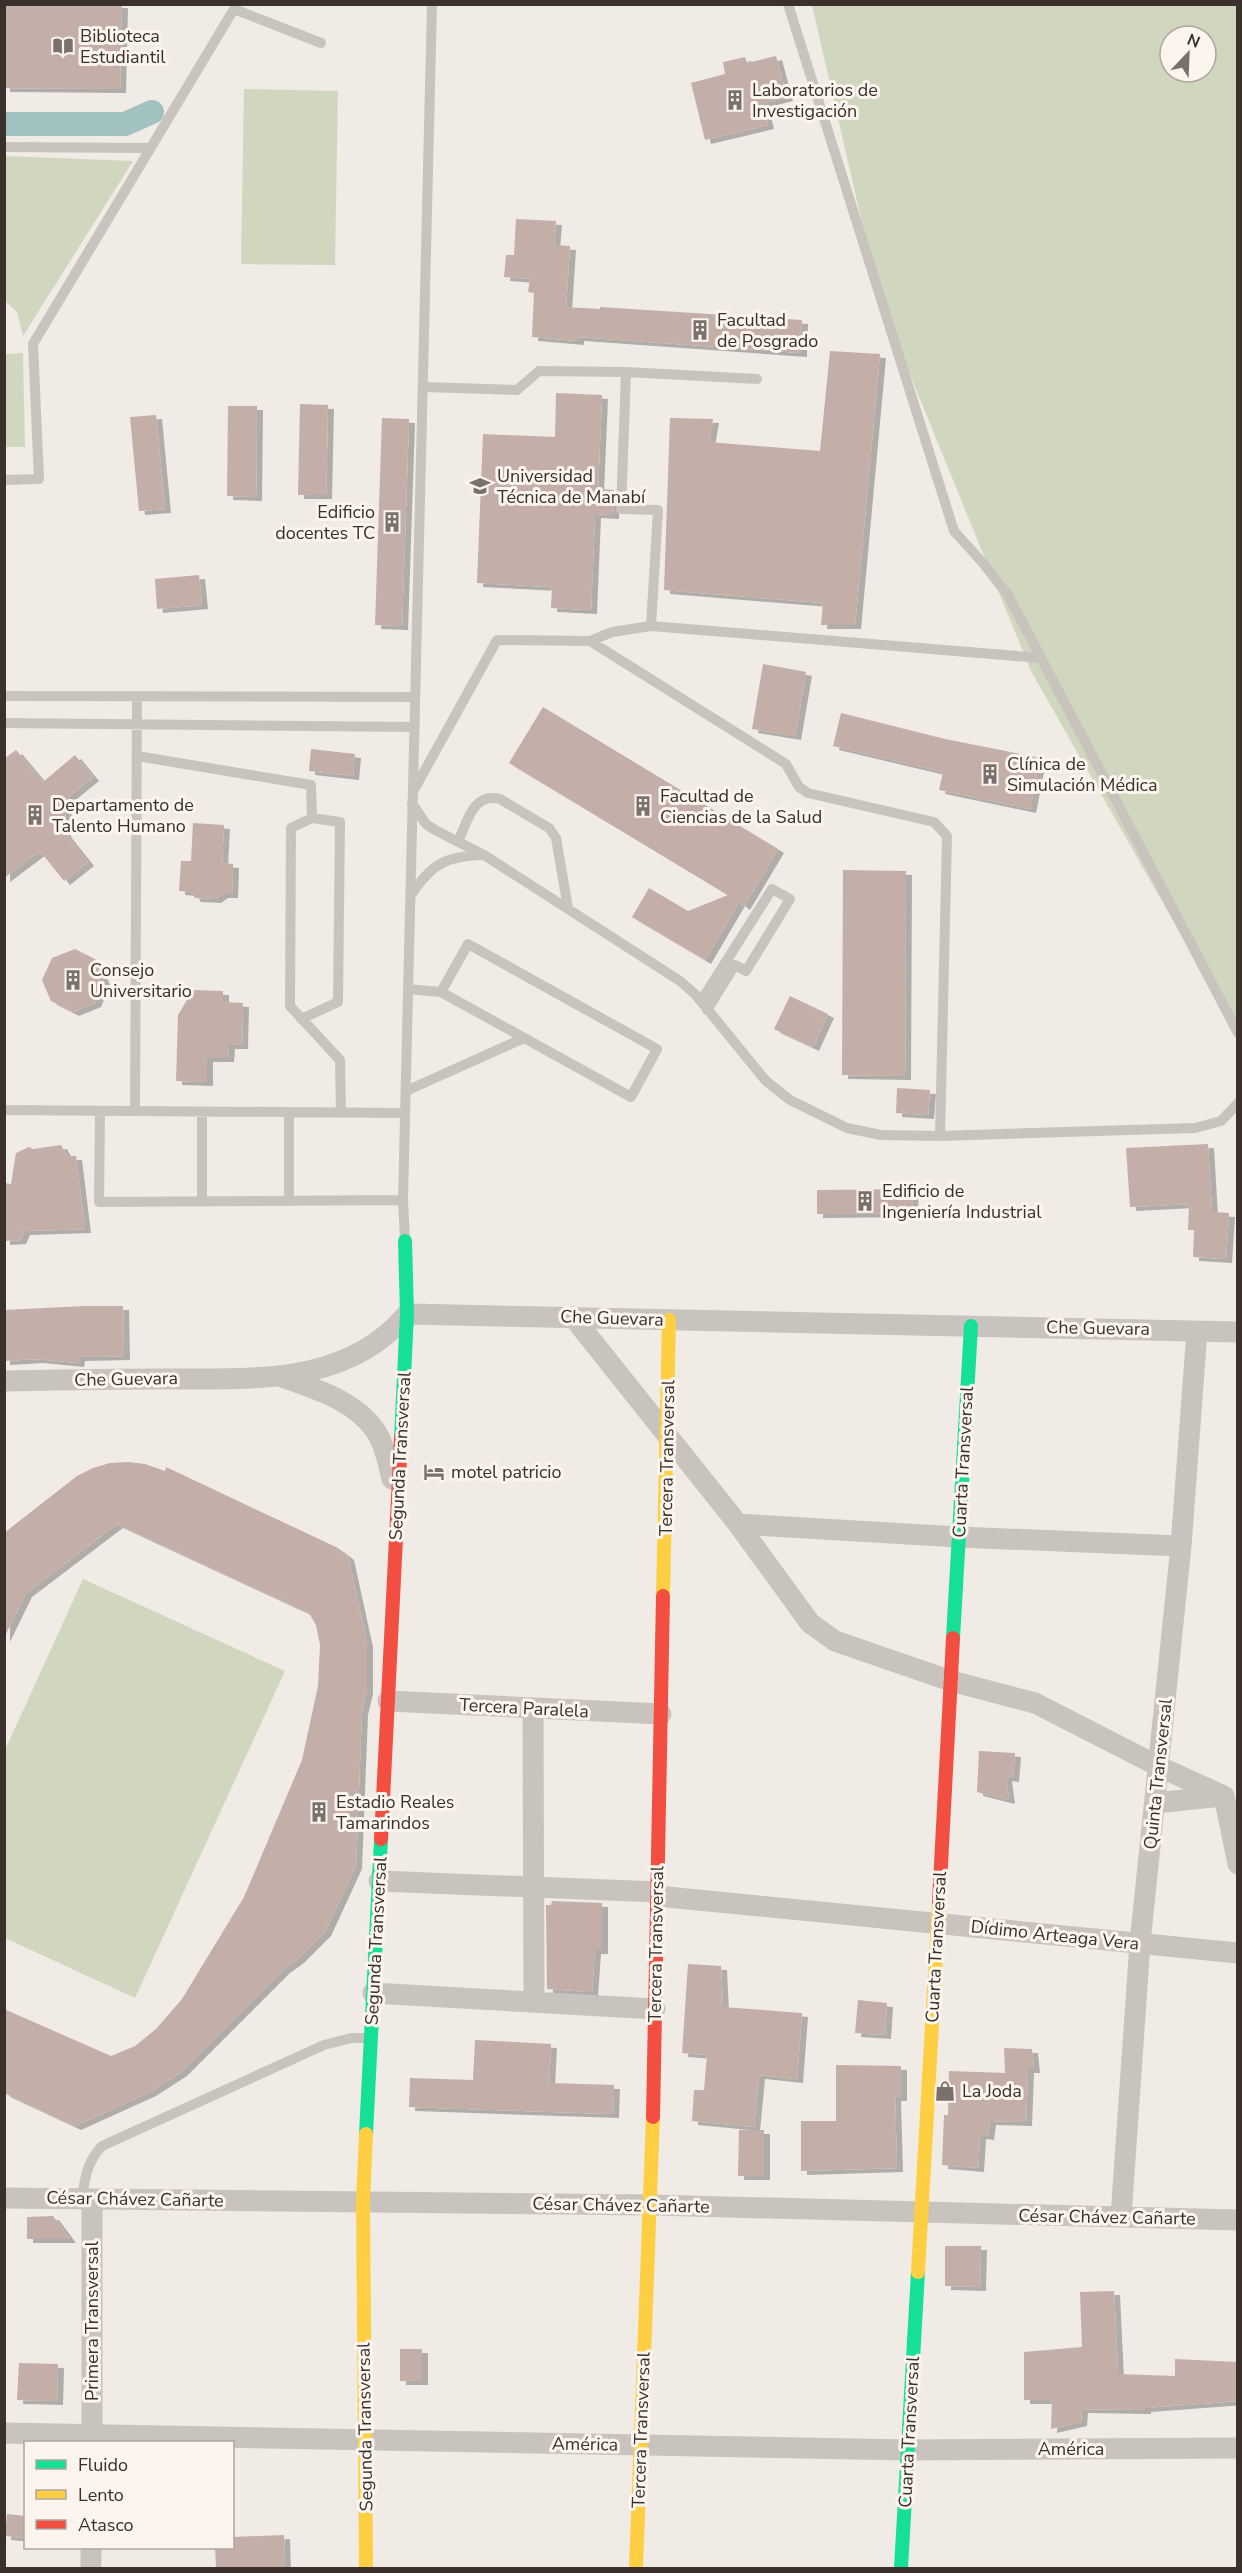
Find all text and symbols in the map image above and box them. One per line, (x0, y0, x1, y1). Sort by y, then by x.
place label: Biblioteca Estudiantil (80, 24, 166, 69)
north arrow (1158, 24, 1218, 84)
text: N (1184, 29, 1203, 54)
library icon: Biblioteca Estudiantil (51, 34, 75, 58)
place label: Laboratorios de Investigación (752, 78, 878, 123)
building icon: Laboratorios de Investigación (723, 88, 747, 112)
place label: Facultad de Posgrado (717, 308, 818, 353)
building icon: Facultad de Posgrado (688, 318, 712, 342)
place label: Universidad Técnica de Manabí (497, 464, 646, 509)
school or university icon: Universidad Técnica de Manabí (468, 474, 492, 498)
place label: Edificio docentes TC (275, 500, 375, 545)
building icon: Edificio docentes TC (380, 510, 404, 534)
place label: Clínica de Simulación Médica (1007, 752, 1157, 797)
building icon: Clínica de Simulación Médica (978, 762, 1002, 786)
place label: Facultad de Ciencias de la Salud (660, 784, 822, 829)
place label: Departamento de Talento Humano (52, 793, 194, 838)
building icon: Facultad de Ciencias de la Salud (631, 794, 655, 818)
building icon: Departamento de Talento Humano (23, 803, 47, 827)
place label: Consejo Universitario (90, 958, 192, 1003)
building icon: Consejo Universitario (61, 968, 85, 992)
place label: Edificio de Ingeniería Industrial (882, 1179, 1042, 1224)
building icon: Edificio de Ingeniería Industrial (853, 1189, 877, 1213)
street label: Che Guevara (560, 1304, 664, 1332)
street label: Che Guevara (1046, 1315, 1150, 1341)
street label: Che Guevara (74, 1366, 178, 1392)
street label: Segunda Transversal (384, 1370, 416, 1541)
street label: Tercera Transversal (654, 1379, 680, 1536)
street label: Cuarta Transversal (947, 1385, 979, 1538)
hotel icon: motel patricio (422, 1460, 446, 1484)
place label: motel patricio (451, 1460, 562, 1484)
street label: Tercera Paralela (459, 1693, 589, 1723)
street label: Quinta Transversal (1138, 1697, 1178, 1851)
place label: Estadio Reales Tamarindos (336, 1790, 455, 1835)
building icon: Estadio Reales Tamarindos (307, 1800, 331, 1824)
street label: Segunda Transversal (360, 1855, 392, 2026)
street label: Tercera Transversal (643, 1865, 669, 2022)
street label: Cuarta Transversal (920, 1870, 952, 2023)
street label: Dídimo Arteaga Vera (970, 1914, 1140, 1956)
shop icon: La Joda (933, 2079, 957, 2103)
place label: La Joda (962, 2079, 1022, 2103)
street label: César Chávez Cañarte (46, 2185, 224, 2213)
street label: César Chávez Cañarte (532, 2191, 710, 2219)
street label: César Chávez Cañarte (1018, 2203, 1196, 2231)
street label: Primera Transversal (80, 2240, 104, 2401)
street label: Segunda Transversal (352, 2342, 378, 2512)
street label: Tercera Transversal (626, 2351, 656, 2509)
street label: Cuarta Transversal (893, 2355, 925, 2508)
street label: América (552, 2431, 618, 2457)
street label: América (1038, 2437, 1104, 2461)
legend (24, 2441, 234, 2549)
text: Fluido (78, 2453, 128, 2477)
text: Lento (78, 2483, 124, 2507)
text: Atasco (78, 2513, 134, 2537)

